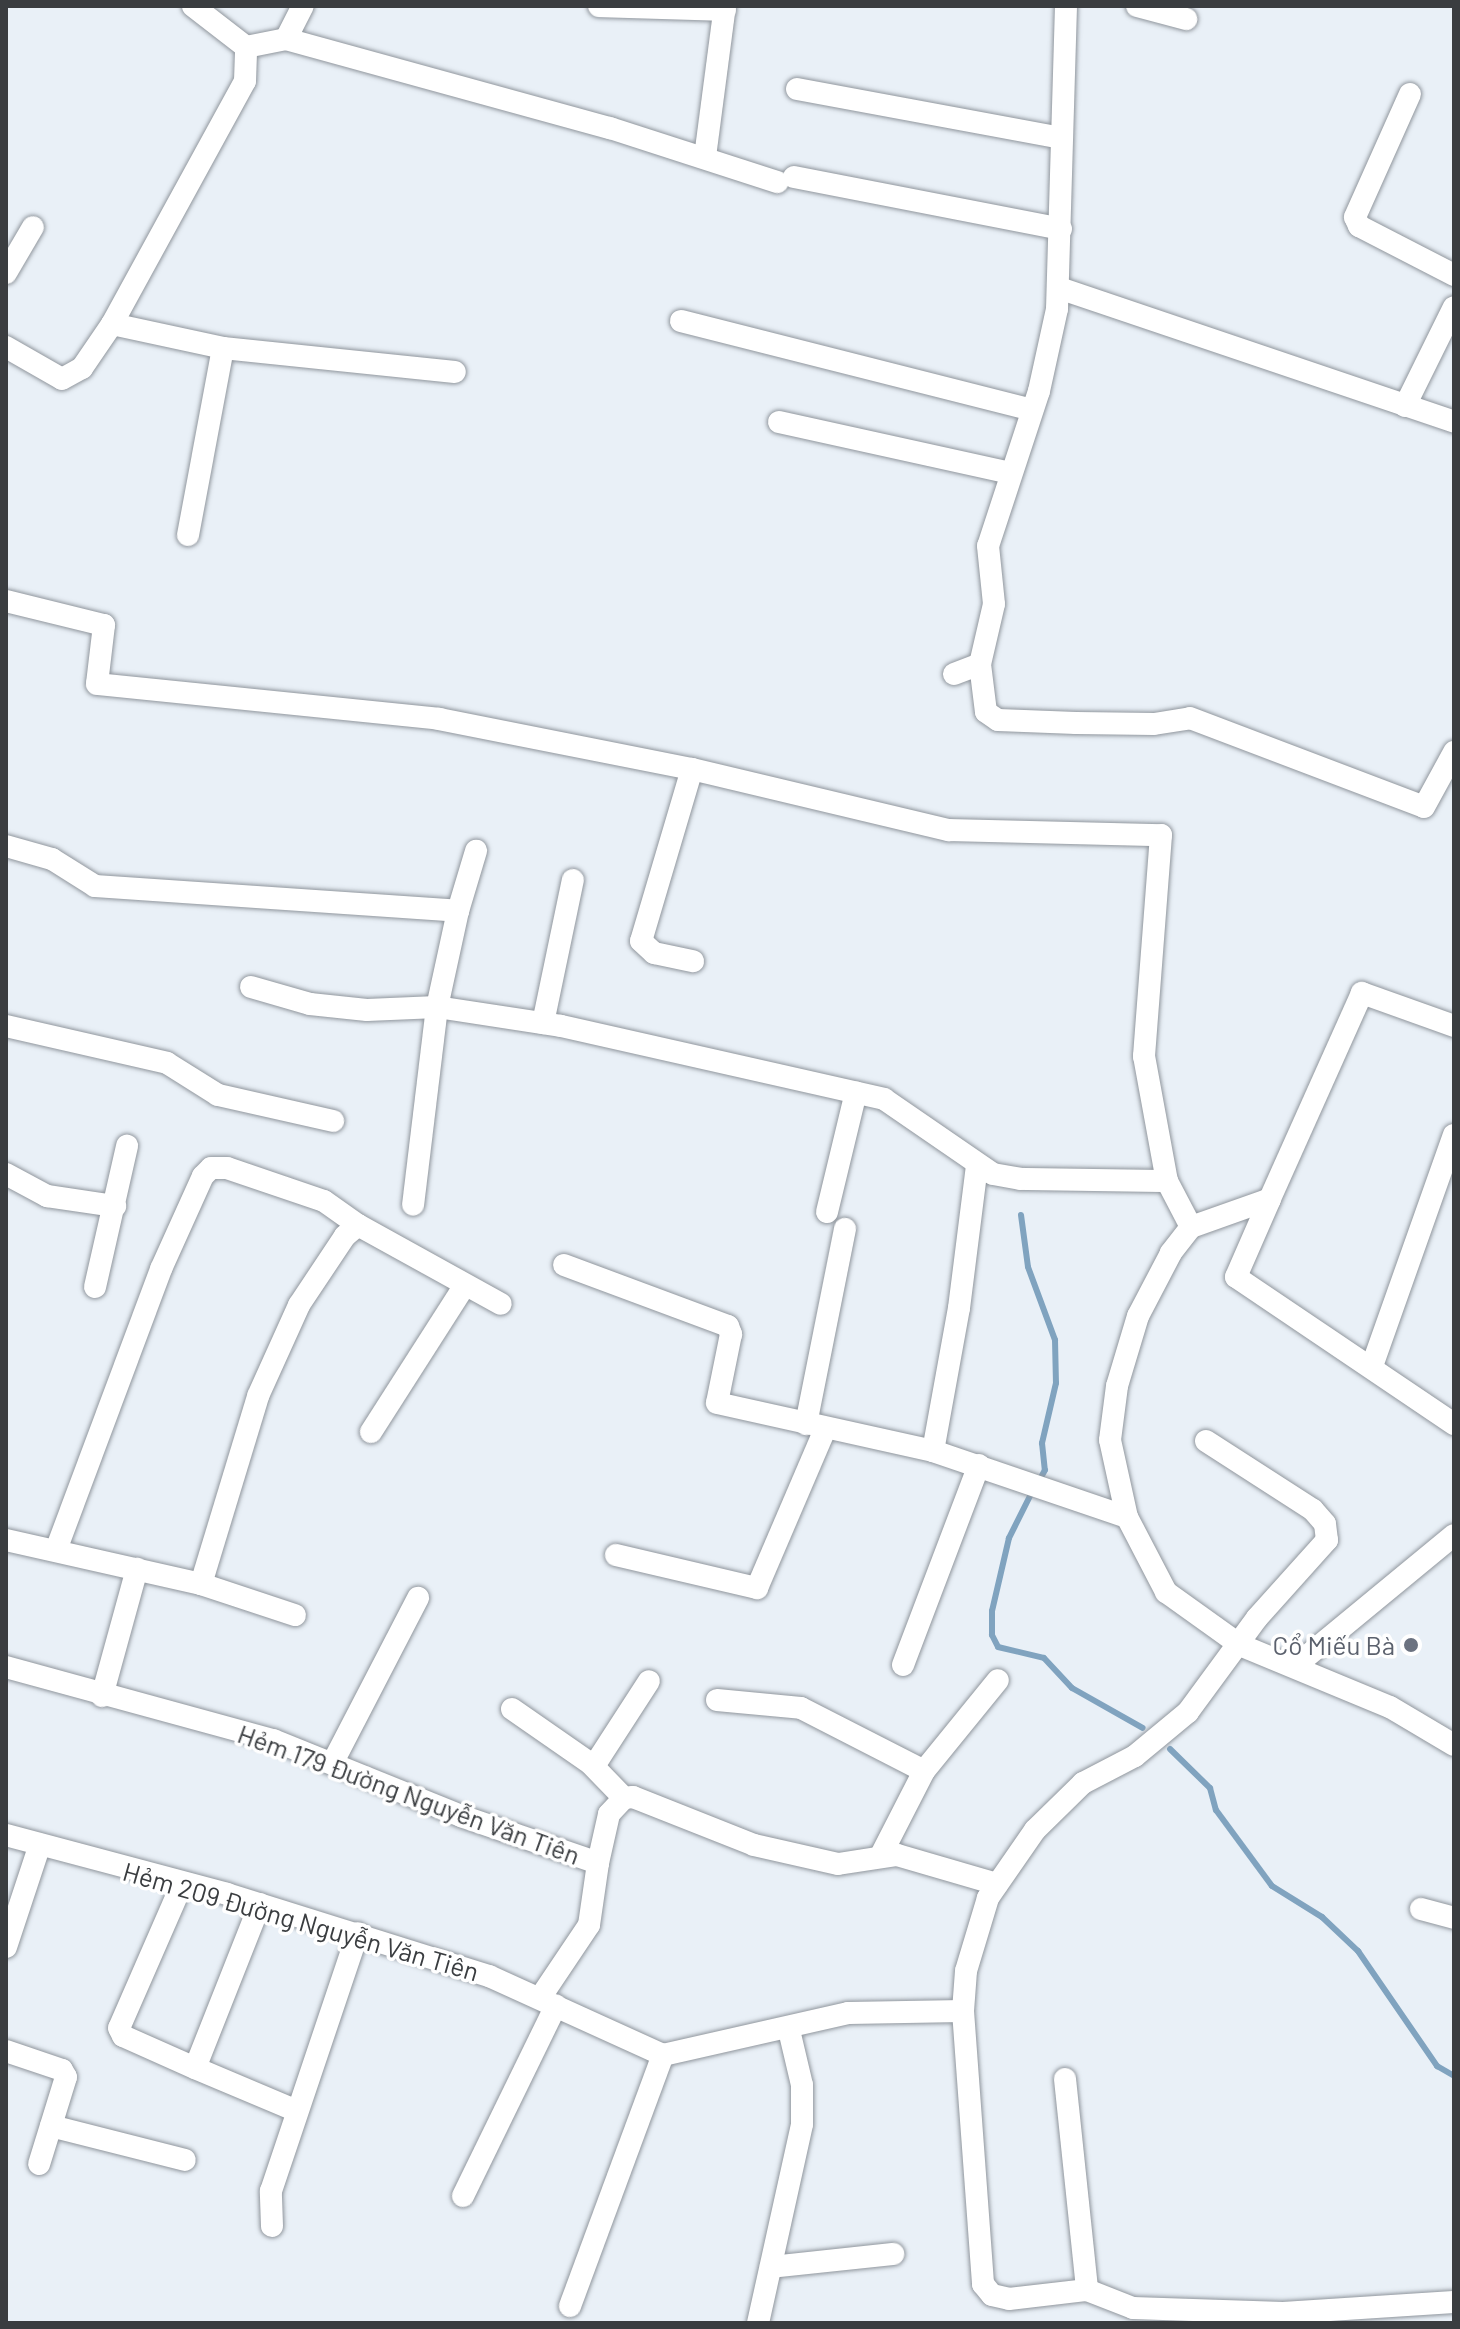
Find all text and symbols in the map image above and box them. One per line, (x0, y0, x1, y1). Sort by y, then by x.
place label: Cổ Miếu Bà (1272, 1629, 1395, 1661)
marker: Cổ Miếu Bà (1402, 1636, 1420, 1654)
street label: Hẻm 179 Đường Nguyễn Văn Tiên (234, 1717, 584, 1871)
street label: Hẻm 209 Đường Nguyễn Văn Tiên (119, 1855, 483, 1987)

